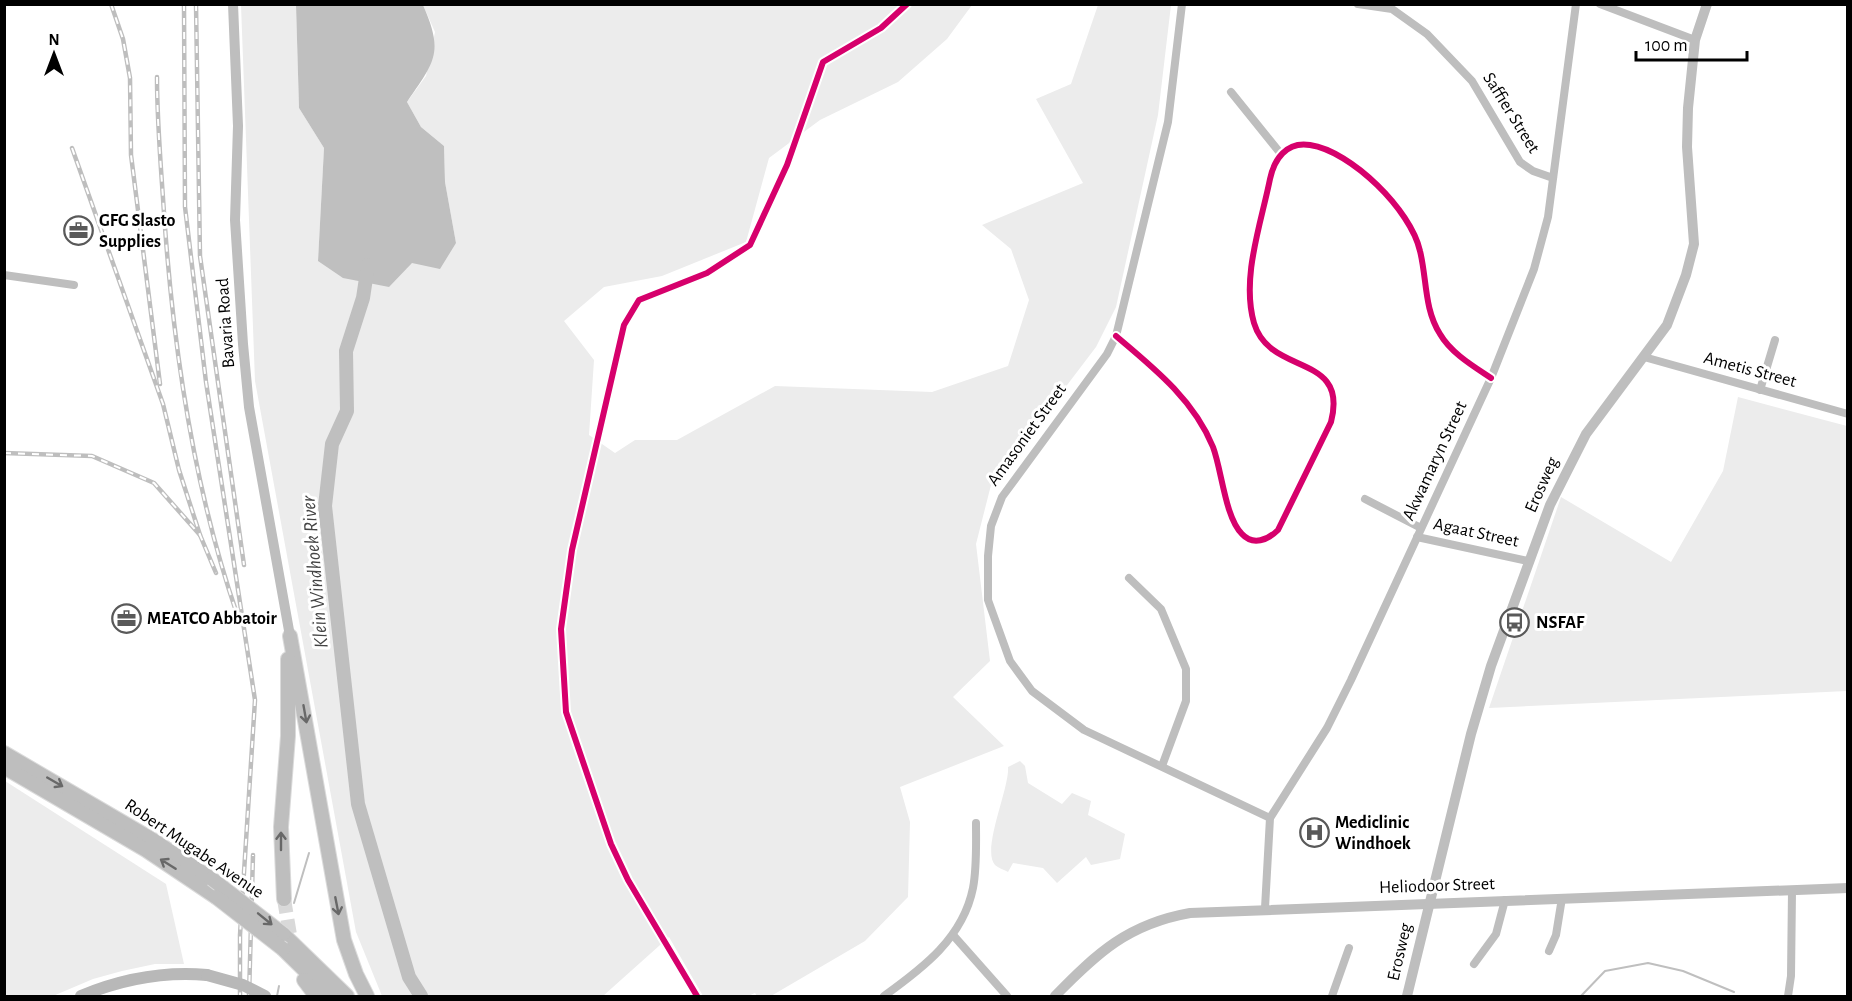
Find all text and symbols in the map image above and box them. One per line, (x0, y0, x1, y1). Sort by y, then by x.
north arrow (24, 24, 84, 84)
scale bar (1636, 24, 1747, 62)
text: N (48, 32, 60, 48)
text: 100 m (1645, 37, 1688, 55)
street label: Saffier Street (1479, 70, 1543, 157)
place label: GFG Slasto Supplies (99, 212, 176, 251)
office icon: GFG Slasto Supplies (62, 215, 94, 247)
street label: Bavaria Road (214, 277, 238, 369)
street label: Ametis Street (1702, 349, 1798, 391)
street label: Amasoniet Street (984, 380, 1070, 489)
street label: Akwamaryn Street (1399, 398, 1471, 523)
street label: Erosweg (1522, 454, 1562, 515)
water label: Klein Windhoek River (298, 494, 332, 649)
street label: Agaat Street (1432, 515, 1521, 551)
office icon: MEATCO Abbatoir (110, 603, 142, 635)
bus stop icon: NSFAF (1499, 607, 1531, 639)
place label: MEATCO Abbatoir (147, 610, 277, 628)
place label: NSFAF (1536, 614, 1585, 632)
one-way arrow (300, 704, 311, 723)
one-way arrow (46, 777, 63, 789)
street label: Robert Mugabe Avenue (121, 796, 267, 902)
place label: Mediclinic Windhoek (1335, 814, 1411, 853)
hospital icon: Mediclinic Windhoek (1298, 817, 1330, 849)
one-way arrow (275, 832, 287, 852)
one-way arrow (160, 857, 177, 869)
street label: Heliodoor Street (1379, 875, 1495, 897)
one-way arrow (332, 896, 343, 916)
one-way arrow (257, 913, 273, 926)
street label: Erosweg (1385, 921, 1415, 983)

